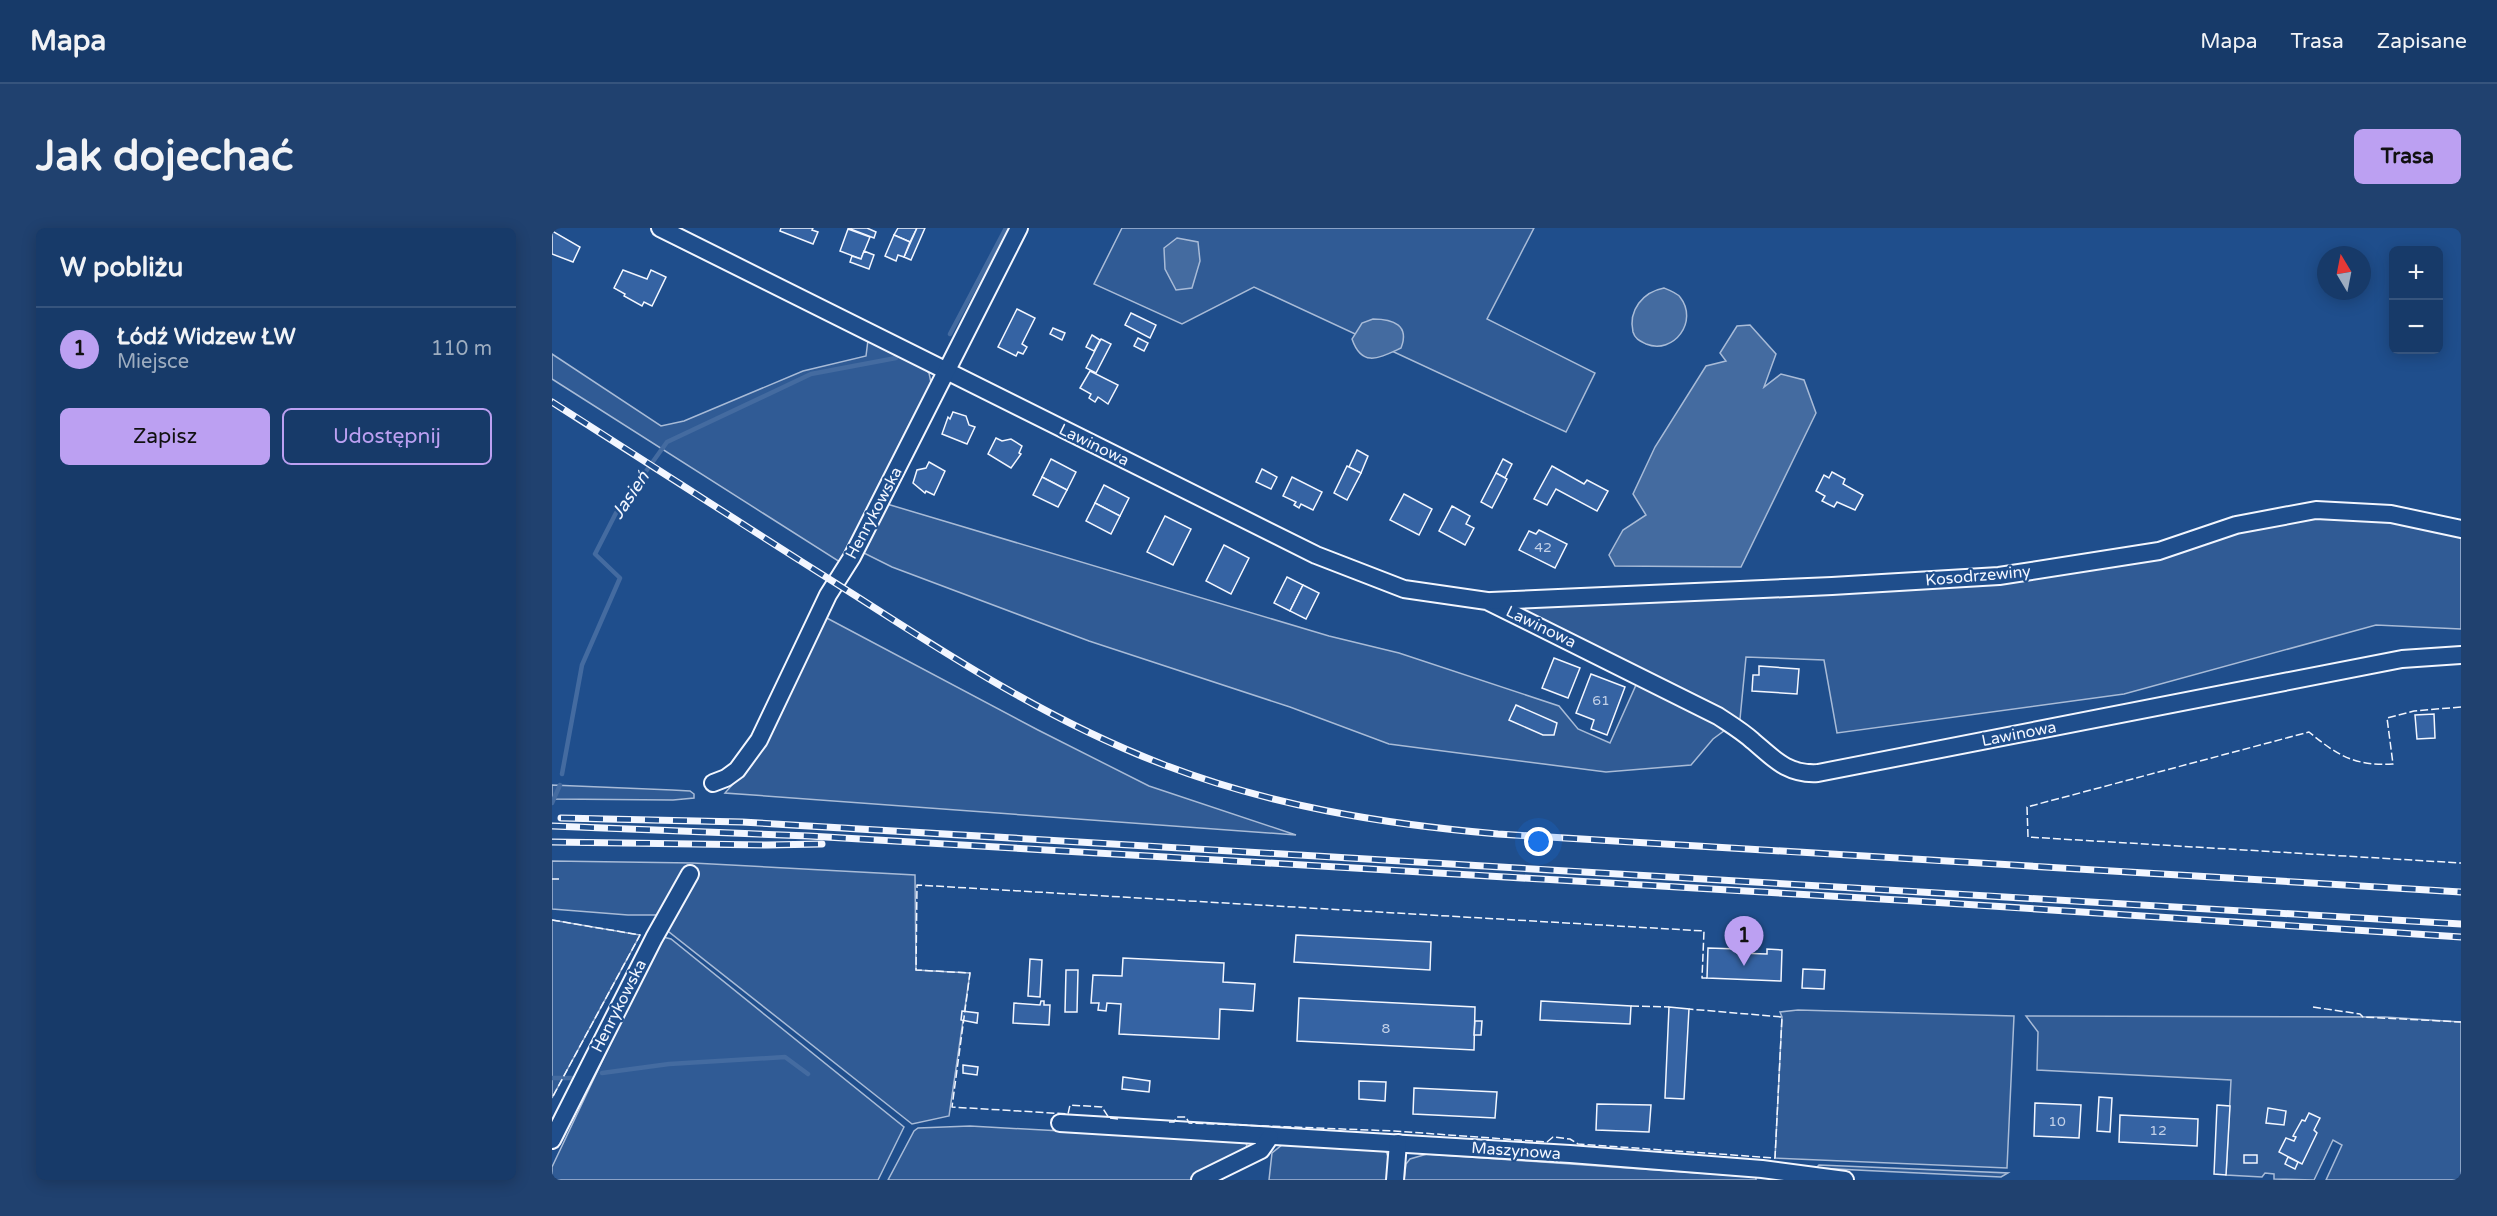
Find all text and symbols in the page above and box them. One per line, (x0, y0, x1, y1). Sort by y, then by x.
text: Mapa (30, 24, 106, 58)
text: Mapa (2200, 29, 2257, 54)
text: Trasa (2290, 29, 2344, 54)
text: Zapisane (2377, 29, 2467, 54)
button: Trasa (2354, 129, 2461, 184)
text: Jak dojechać (36, 131, 293, 182)
north arrow (2317, 246, 2371, 300)
map controls (2389, 246, 2443, 354)
button: + (2389, 246, 2443, 300)
text: W pobliżu (60, 252, 183, 283)
button: − (2389, 300, 2443, 354)
text: Łódź Widzew ŁW (117, 324, 296, 350)
text: 1 (73, 337, 86, 361)
text: 110 m (431, 337, 492, 361)
text: Miejsce (117, 350, 189, 374)
button: Zapisz (60, 408, 270, 465)
button: Udostępnij (282, 408, 492, 465)
street label: Lawinowa (1056, 419, 1132, 471)
street label: Henrykowska (841, 464, 907, 562)
water label: Jasień (606, 466, 654, 523)
house number: 42 (1534, 539, 1552, 556)
street label: Kosodrzewiny (1924, 561, 2032, 591)
street label: Lawinowa (1503, 601, 1579, 653)
house number: 61 (1592, 692, 1610, 709)
street label: Lawinowa (1980, 717, 2058, 751)
your location (1524, 827, 1553, 856)
pin: 1 (1724, 916, 1764, 966)
street label: Henrykowska (587, 956, 651, 1056)
house number: 8 (1382, 1020, 1391, 1037)
house number: 10 (2048, 1113, 2066, 1130)
house number: 12 (2149, 1122, 2167, 1139)
street label: Maszynowa (1471, 1138, 1561, 1164)

